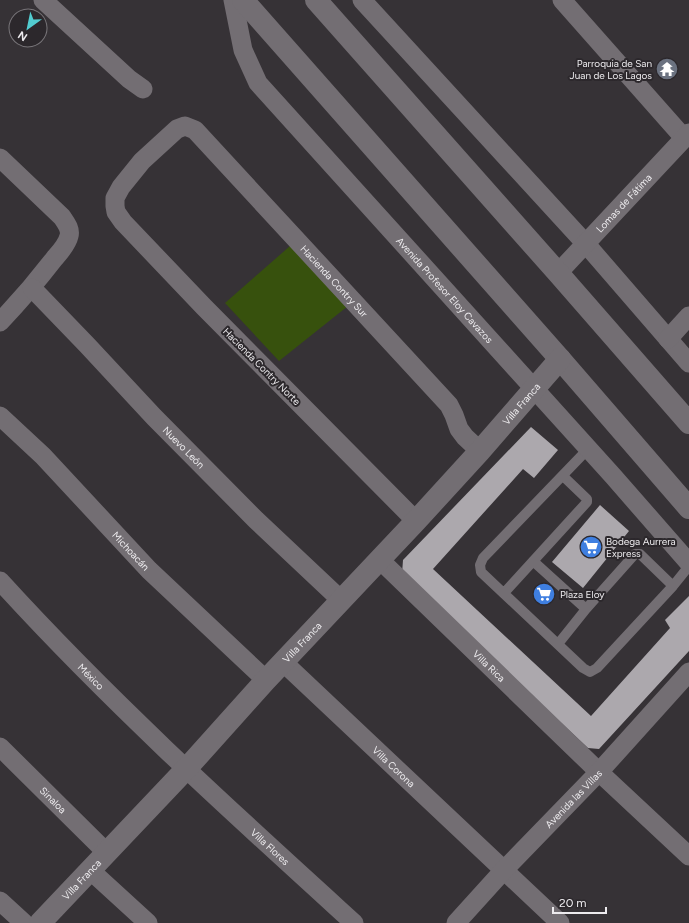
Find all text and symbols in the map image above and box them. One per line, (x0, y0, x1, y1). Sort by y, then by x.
north arrow (8, 8, 48, 48)
text: N (16, 28, 30, 44)
temple icon: Parroquia de San Juan de Los Lagos (654, 56, 680, 82)
place label: Parroquia de San Juan de Los Lagos (570, 57, 652, 82)
street label: Lomas de Fátima (593, 171, 655, 235)
street label: Avenida Profesor Eloy Cavazos (393, 234, 496, 346)
street label: Hacienda Contry Sur (297, 242, 371, 320)
street label: Hacienda Contry Norte (220, 325, 304, 408)
street label: Villa Franca (500, 380, 543, 428)
street label: Nuevo León (160, 424, 207, 472)
street label: Michoacán (109, 529, 152, 574)
supermarket icon: Bodega Aurrera Express (578, 534, 604, 560)
place label: Bodega Aurrera Express (606, 535, 676, 560)
supermarket icon: Plaza Eloy (531, 581, 557, 607)
place label: Plaza Eloy (560, 588, 605, 601)
street label: Villa Franca (280, 619, 324, 666)
street label: Villa Rica (470, 647, 508, 685)
street label: México (75, 661, 107, 693)
street label: Villa Corona (369, 744, 418, 790)
street label: Avenida las Villas (542, 767, 605, 831)
street label: Sinaloa (37, 784, 69, 816)
street label: Villa Flores (248, 826, 292, 868)
street label: Villa Franca (59, 857, 104, 903)
scale bar (553, 889, 606, 915)
text: 20 m (559, 896, 587, 910)

